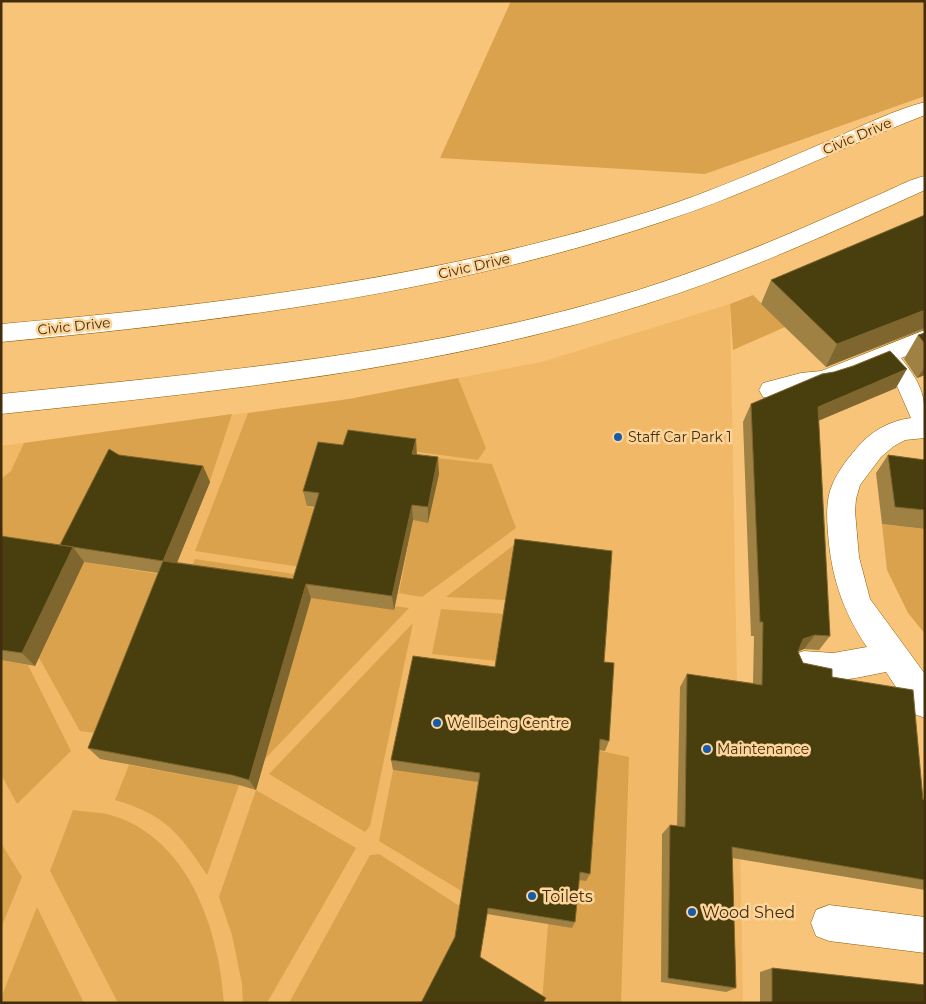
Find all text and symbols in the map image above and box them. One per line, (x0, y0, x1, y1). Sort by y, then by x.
street label: Civic Drive (820, 113, 894, 159)
street label: Civic Drive (436, 249, 512, 283)
street label: Civic Drive (37, 313, 111, 339)
place label: Staff Car Park 1 (628, 428, 732, 446)
marker: Staff Car Park 1 (612, 431, 624, 443)
place label: Wellbeing Centre (447, 714, 569, 732)
marker: Wellbeing Centre (431, 717, 443, 729)
place label: Maintenance (717, 740, 809, 758)
marker: Maintenance (701, 743, 713, 755)
place label: Toilets (542, 887, 593, 906)
marker: Toilets (526, 890, 538, 902)
place label: Wood Shed (702, 903, 795, 922)
marker: Wood Shed (686, 906, 698, 918)

